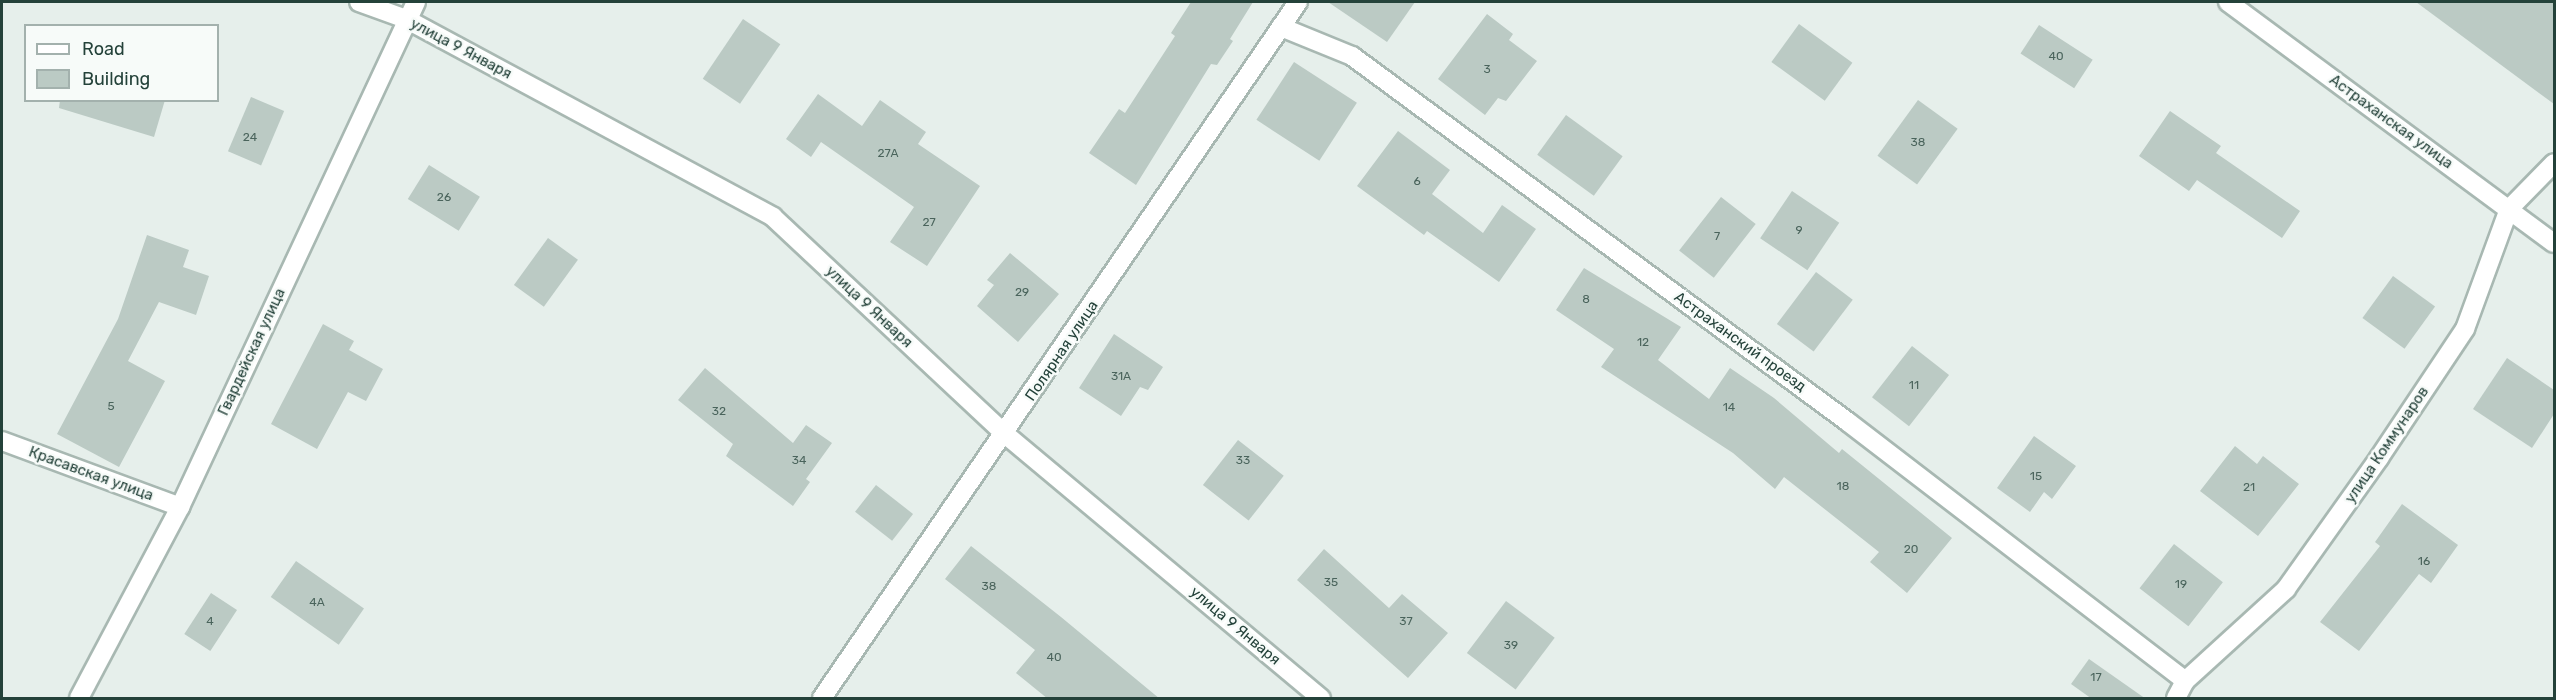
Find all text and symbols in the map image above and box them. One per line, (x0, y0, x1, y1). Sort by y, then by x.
street label: улица 9 Января (407, 15, 515, 83)
legend (24, 24, 219, 102)
text: Road (82, 38, 125, 60)
house number: 40 (2048, 50, 2064, 64)
house number: 3 (1483, 63, 1491, 77)
text: Building (82, 68, 150, 90)
street label: Астраханская улица (2326, 71, 2456, 173)
house number: 24 (243, 131, 257, 145)
house number: 38 (1911, 136, 1925, 150)
house number: 27А (877, 147, 899, 161)
house number: 6 (1413, 175, 1421, 189)
house number: 26 (437, 191, 451, 205)
house number: 27 (922, 216, 936, 230)
house number: 9 (1795, 224, 1803, 238)
house number: 7 (1714, 230, 1720, 244)
street label: улица 9 Января (822, 262, 916, 352)
street label: Гвардейская улица (215, 286, 289, 418)
house number: 29 (1015, 286, 1029, 300)
street label: Астраханский проезд (1671, 288, 1809, 396)
house number: 8 (1582, 293, 1590, 307)
street label: Полярная улица (1022, 297, 1102, 405)
house number: 12 (1637, 336, 1649, 350)
house number: 31А (1111, 370, 1131, 384)
house number: 11 (1909, 379, 1919, 393)
street label: улица Коммунаров (2341, 383, 2433, 507)
house number: 5 (107, 400, 115, 414)
house number: 14 (1723, 401, 1735, 415)
house number: 32 (712, 405, 726, 419)
street label: Красавская улица (26, 443, 156, 505)
house number: 34 (792, 454, 806, 468)
house number: 33 (1236, 454, 1250, 468)
house number: 15 (2030, 470, 2042, 484)
house number: 18 (1837, 480, 1849, 494)
house number: 21 (2243, 481, 2255, 495)
house number: 20 (1904, 543, 1918, 557)
house number: 16 (2418, 555, 2430, 569)
house number: 35 (1324, 576, 1338, 590)
house number: 19 (2175, 578, 2187, 592)
house number: 38 (982, 580, 996, 594)
street label: улица 9 Января (1186, 583, 1284, 669)
house number: 4А (309, 596, 325, 610)
house number: 4 (206, 615, 214, 629)
house number: 37 (1399, 615, 1413, 629)
house number: 39 (1504, 639, 1518, 653)
house number: 40 (1046, 651, 1062, 665)
house number: 17 (2090, 671, 2102, 685)

